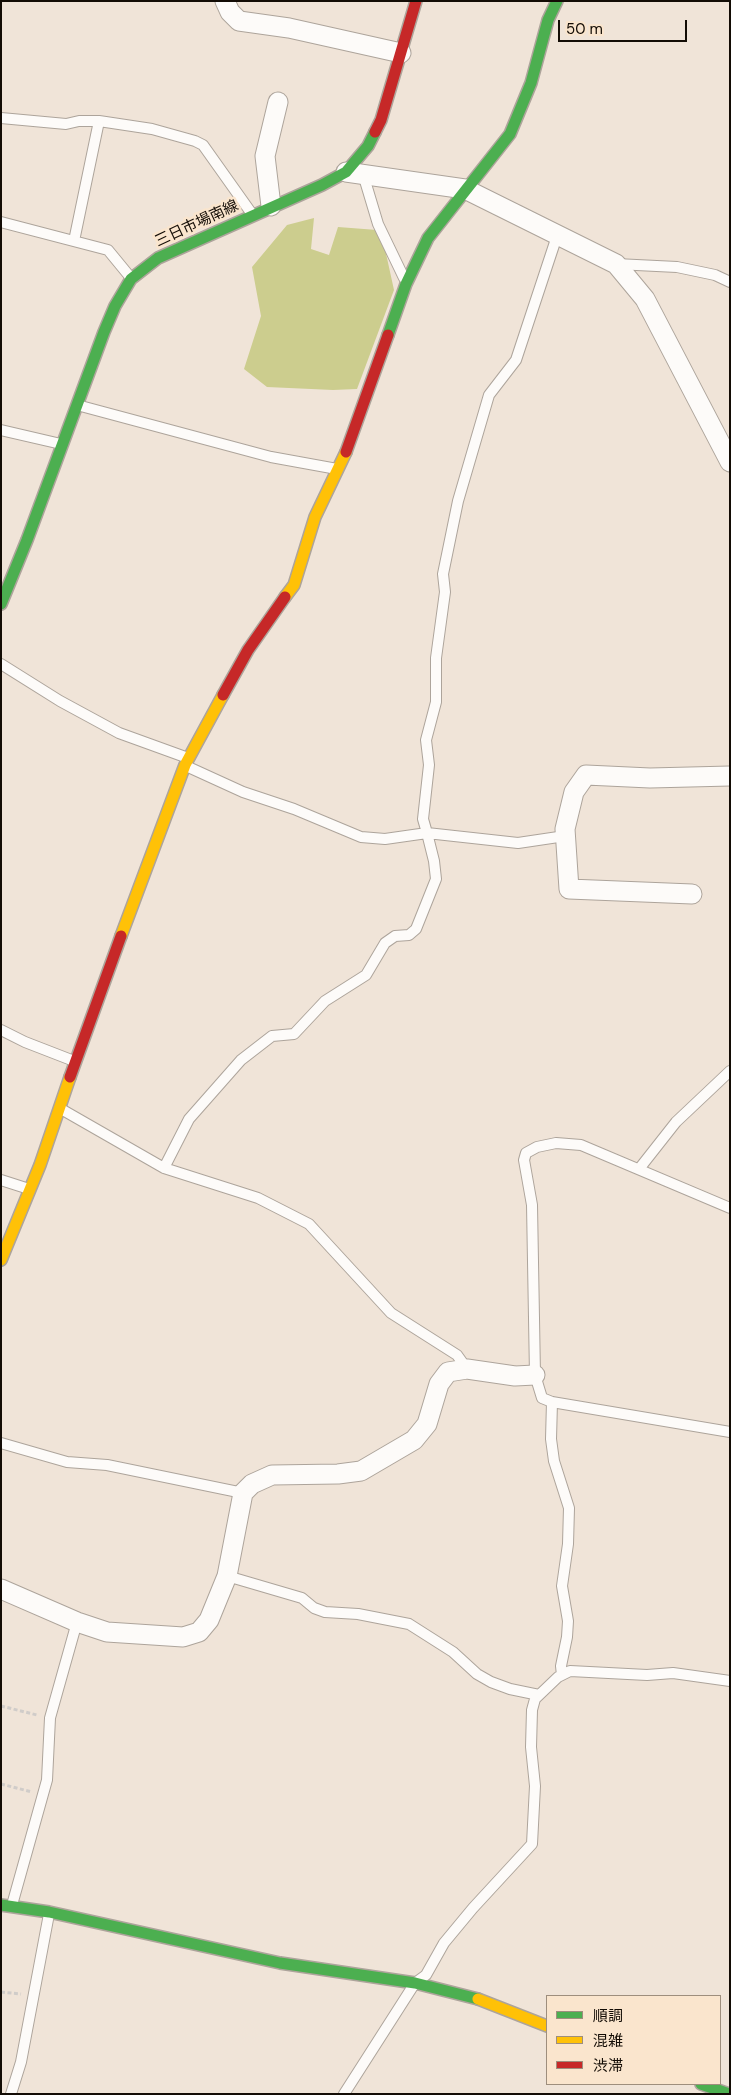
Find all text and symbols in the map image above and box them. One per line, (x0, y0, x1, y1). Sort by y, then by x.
scale bar (561, 10, 690, 42)
text: 50 m (566, 19, 603, 39)
street label: 三日市場南線 (152, 197, 242, 251)
legend (546, 1995, 721, 2085)
text: 順調 (593, 2006, 623, 2026)
text: 混雑 (593, 2031, 623, 2051)
text: 渋滞 (593, 2056, 623, 2076)

